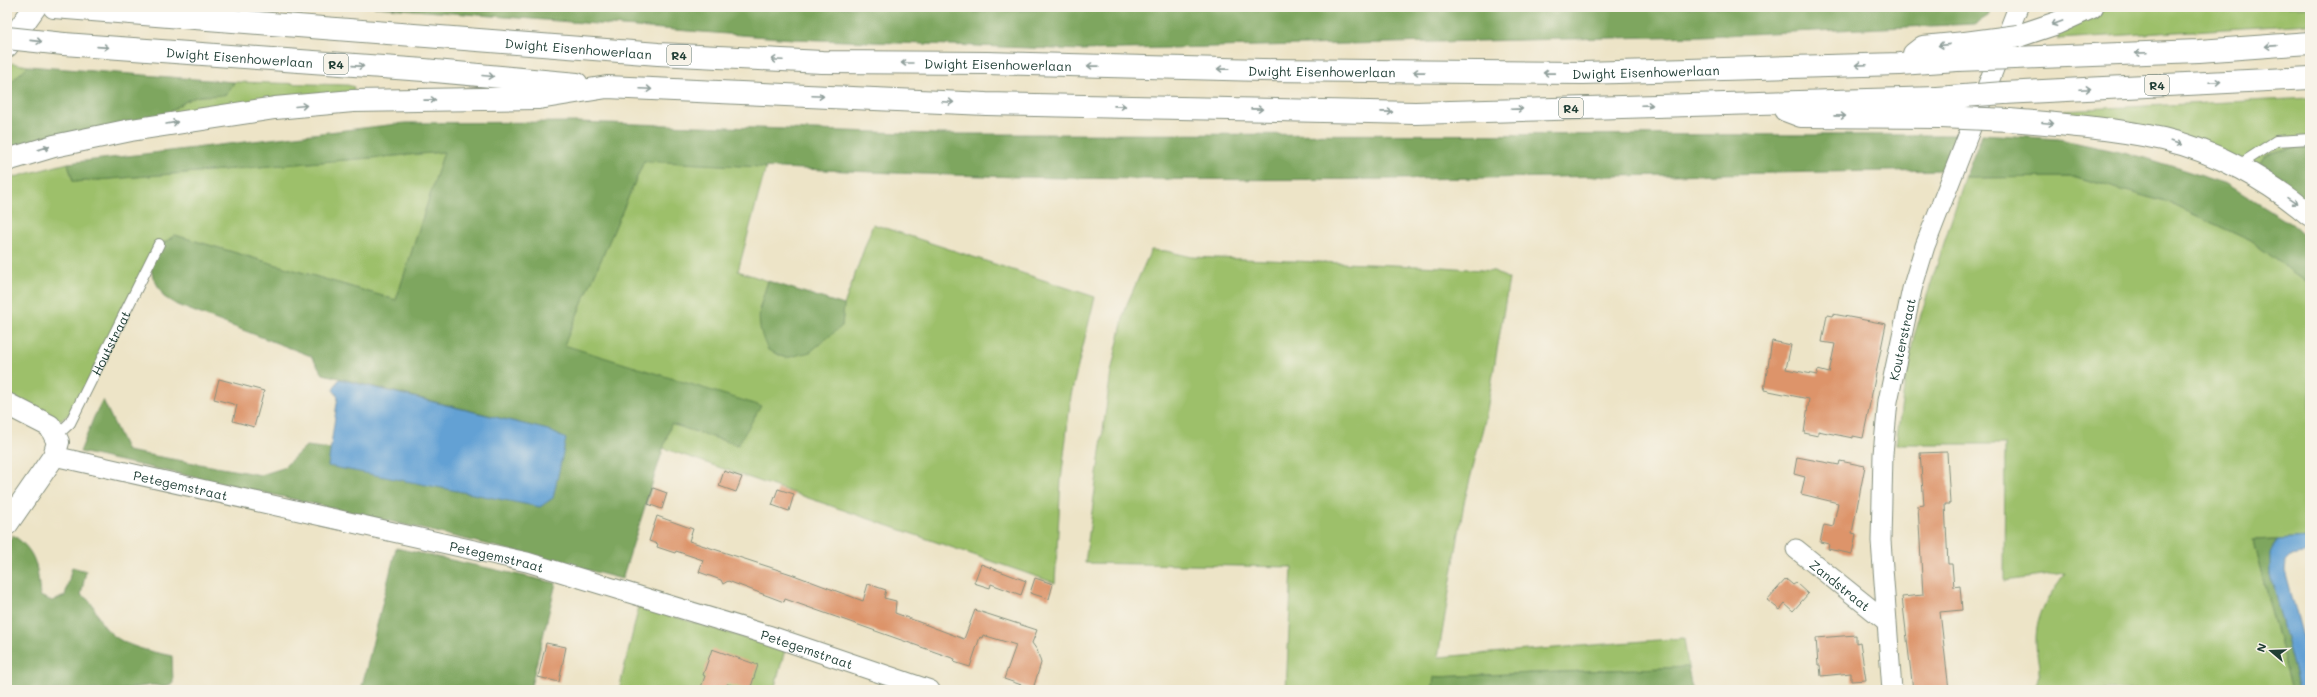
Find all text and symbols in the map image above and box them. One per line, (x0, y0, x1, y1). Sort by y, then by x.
one-way arrow (2051, 20, 2064, 27)
street label: Dwight Eisenhowerlaan (504, 34, 652, 62)
one-way arrow (29, 37, 42, 45)
one-way arrow (1938, 42, 1951, 49)
one-way arrow (2265, 42, 2278, 50)
one-way arrow (96, 43, 109, 50)
street label: Dwight Eisenhowerlaan (165, 43, 314, 70)
road number: R4 (667, 45, 691, 65)
one-way arrow (2135, 49, 2148, 57)
road number: R4 (324, 54, 348, 74)
street label: Dwight Eisenhowerlaan (924, 54, 1072, 74)
one-way arrow (771, 56, 784, 64)
one-way arrow (901, 59, 914, 67)
street label: Dwight Eisenhowerlaan (1248, 61, 1396, 80)
street label: Dwight Eisenhowerlaan (1572, 61, 1720, 82)
one-way arrow (1855, 61, 1868, 69)
one-way arrow (351, 62, 364, 69)
one-way arrow (1087, 62, 1100, 69)
one-way arrow (1217, 65, 1230, 73)
one-way arrow (1413, 68, 1426, 75)
one-way arrow (1543, 69, 1556, 77)
one-way arrow (481, 73, 494, 80)
road number: R4 (2145, 75, 2169, 95)
one-way arrow (2208, 79, 2221, 86)
one-way arrow (639, 85, 652, 92)
one-way arrow (2078, 85, 2091, 93)
one-way arrow (811, 92, 824, 100)
one-way arrow (423, 96, 436, 104)
one-way arrow (941, 98, 954, 106)
road number: R4 (1559, 98, 1583, 118)
one-way arrow (294, 102, 307, 109)
one-way arrow (1113, 102, 1126, 110)
one-way arrow (1640, 102, 1653, 109)
one-way arrow (1250, 105, 1263, 113)
one-way arrow (1510, 106, 1523, 113)
one-way arrow (1380, 108, 1393, 116)
one-way arrow (1833, 112, 1846, 120)
one-way arrow (165, 119, 178, 127)
one-way arrow (2041, 120, 2054, 127)
one-way arrow (2170, 140, 2183, 147)
one-way arrow (38, 144, 51, 152)
one-way arrow (2286, 197, 2297, 205)
street label: Kouterstraat (1884, 296, 1918, 382)
street label: Houtstraat (87, 307, 133, 378)
street label: Petegemstraat (132, 466, 230, 503)
street label: Petegemstraat (448, 536, 546, 575)
street label: Zandstraat (1807, 555, 1874, 614)
street label: Petegemstraat (759, 625, 856, 672)
north arrow (2251, 631, 2291, 671)
text: N (2253, 641, 2270, 654)

